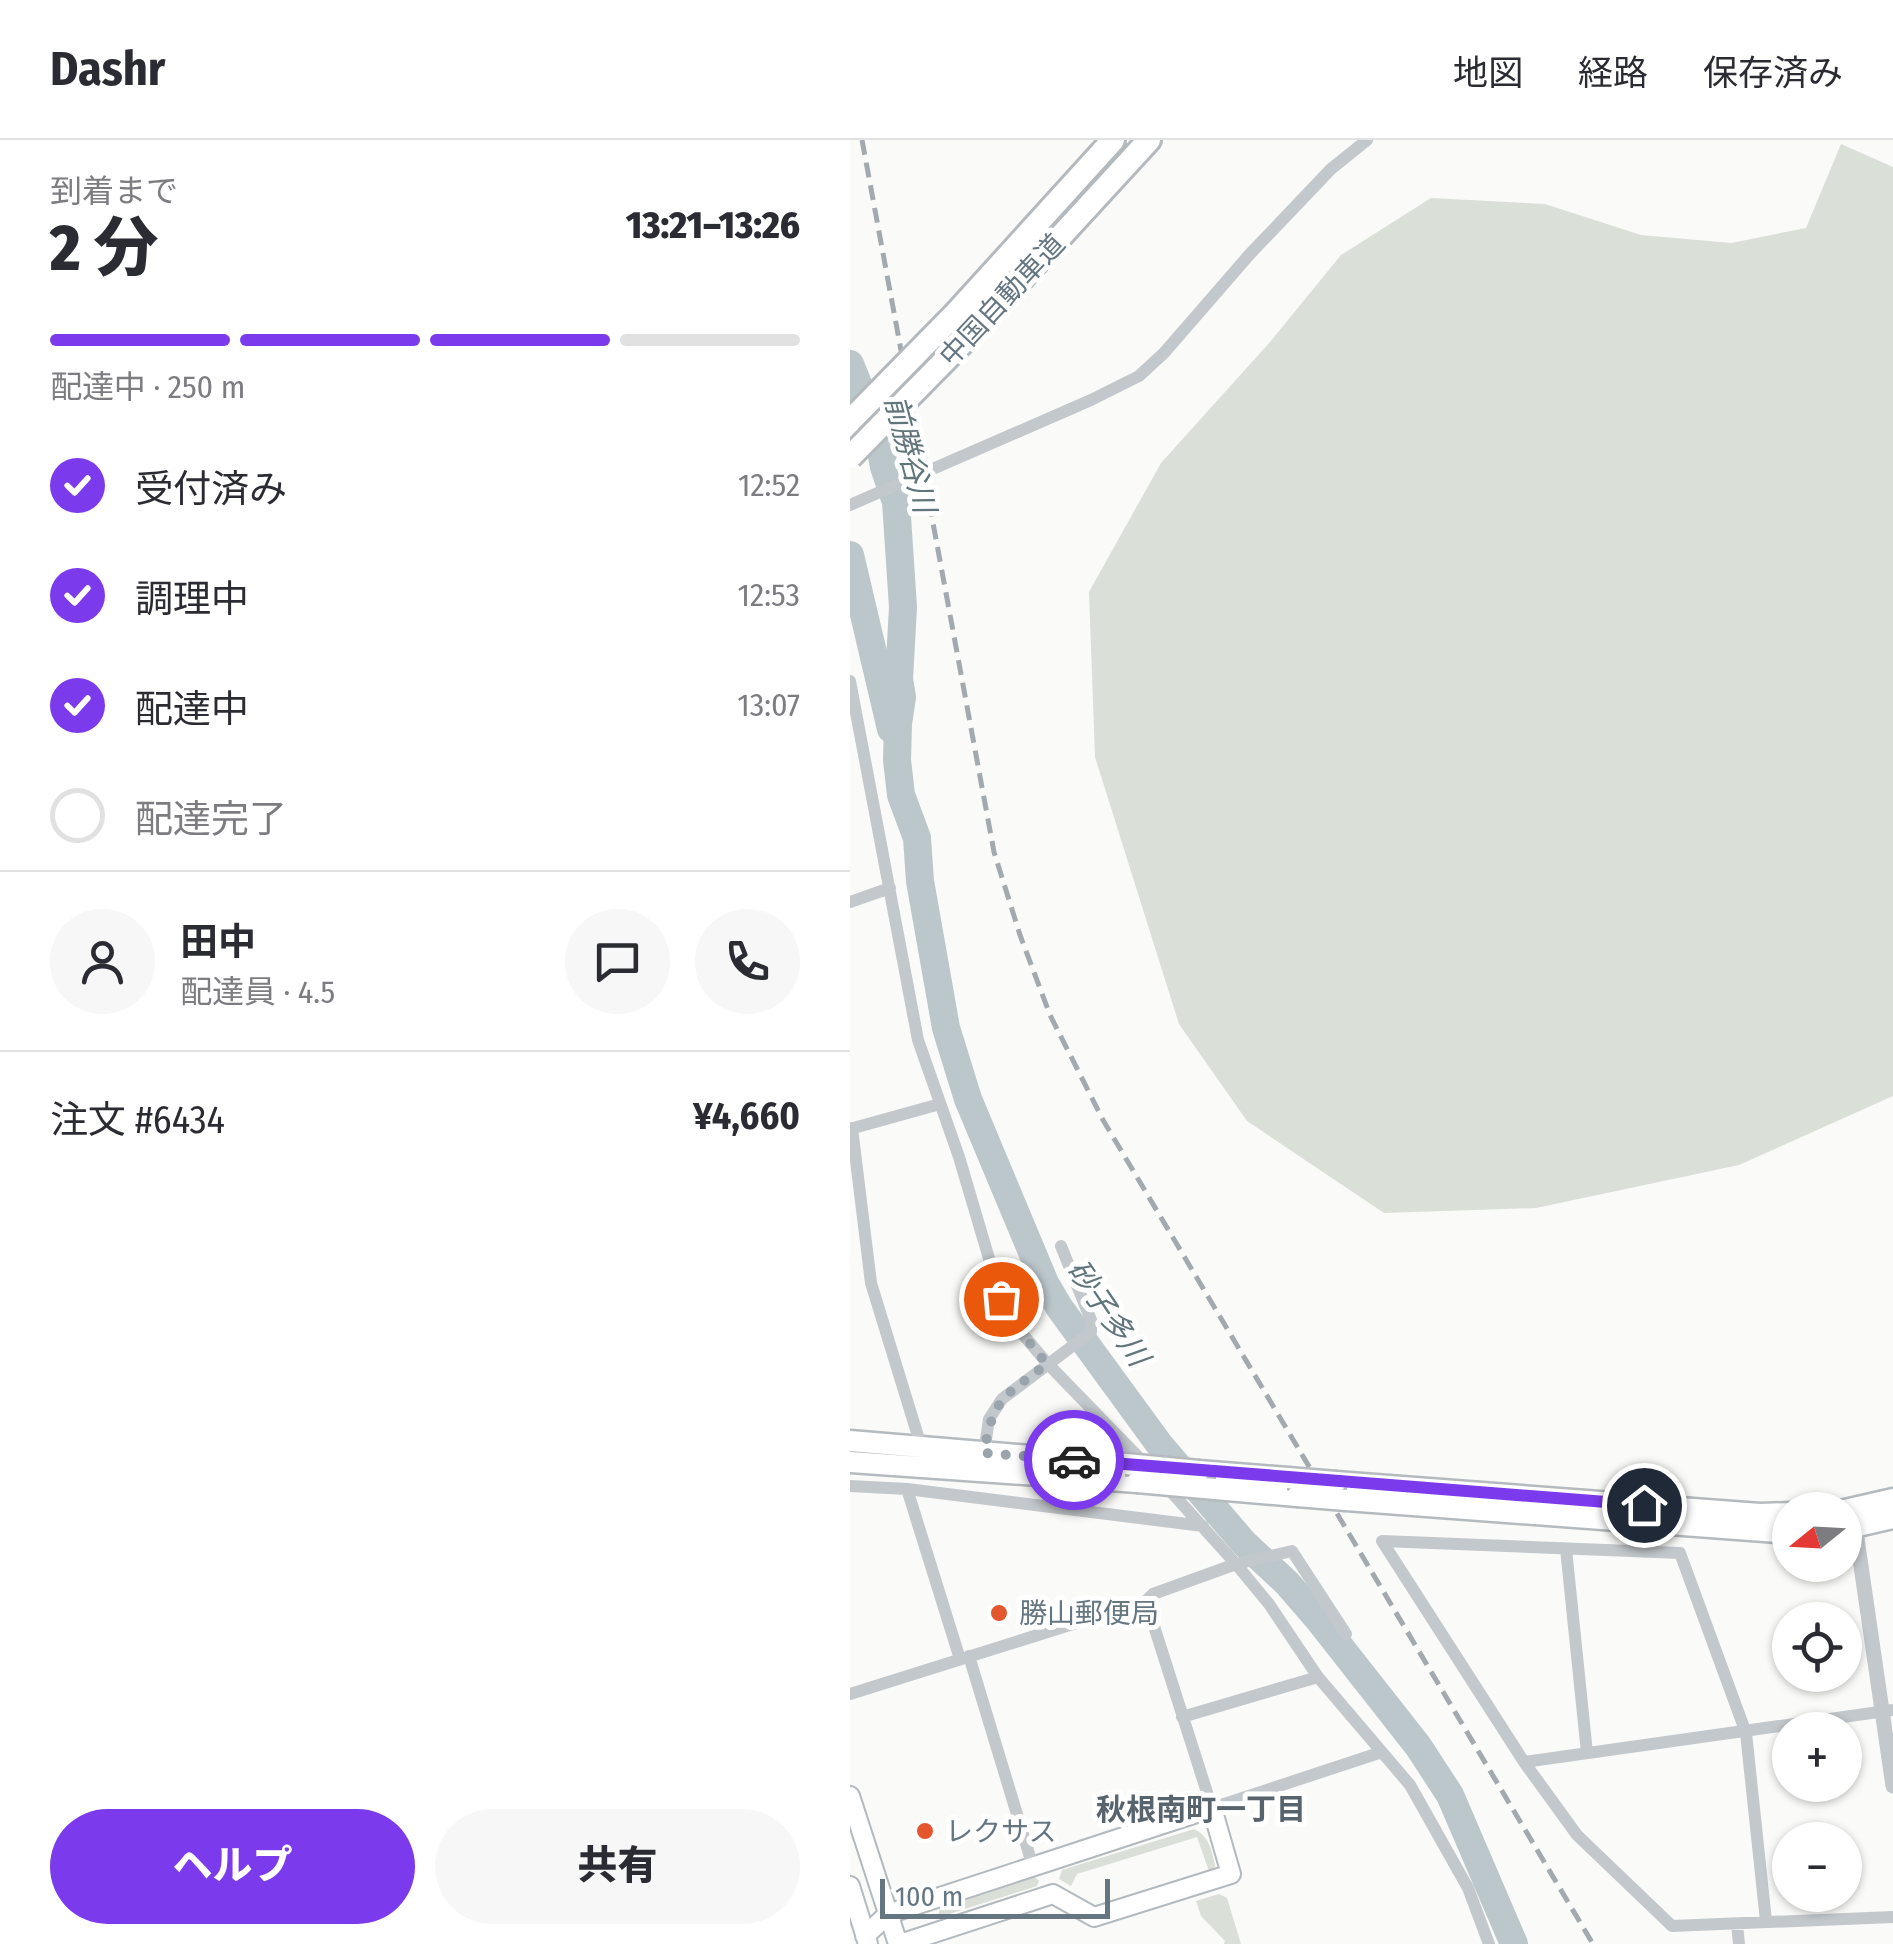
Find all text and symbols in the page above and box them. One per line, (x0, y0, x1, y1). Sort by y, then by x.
text: Dashr (50, 40, 165, 98)
text: 地図 (1453, 52, 1523, 94)
text: 経路 (1578, 52, 1648, 94)
text: 保存済み (1703, 52, 1843, 94)
text: 到着まで (50, 172, 178, 210)
text: 13:21–13:26 (626, 202, 800, 248)
text: 2 分 (50, 209, 159, 287)
street label: 中国自動車道 (933, 227, 1071, 373)
text: 配達中 · 250 m (50, 368, 245, 406)
water label: 前勝谷川 (877, 391, 944, 520)
icon: check (50, 458, 105, 513)
text: 受付済み (135, 466, 287, 512)
text: 12:52 (738, 466, 800, 504)
icon: check (50, 568, 105, 623)
text: 調理中 (135, 576, 249, 622)
text: 12:53 (738, 576, 800, 614)
icon: check (50, 678, 105, 733)
text: 配達中 (135, 686, 249, 732)
text: 13:07 (737, 686, 800, 724)
text: 配達完了 (135, 796, 287, 842)
button: person (50, 909, 155, 1014)
button: chat (565, 909, 670, 1014)
button: phone (695, 909, 800, 1014)
text: 田中 (180, 919, 256, 965)
text: 配達員 · 4.5 (180, 973, 335, 1011)
text: ¥4,660 (693, 1093, 800, 1139)
text: 注文 #6434 (50, 1097, 225, 1143)
water label: 砂子多川 (1060, 1253, 1158, 1375)
pin (959, 1257, 1044, 1342)
icon: bag (974, 1272, 1029, 1327)
courier (1024, 1410, 1124, 1510)
icon: car (1047, 1433, 1102, 1488)
pin (1602, 1463, 1687, 1548)
icon: home (1617, 1478, 1672, 1533)
north arrow (1772, 1492, 1862, 1582)
map controls (1772, 1492, 1862, 1912)
place label: 勝山郵便局 (1019, 1597, 1159, 1630)
marker: 勝山郵便局 (988, 1602, 1010, 1624)
button: locate (1772, 1602, 1862, 1692)
button: + (1772, 1712, 1862, 1802)
district label: 秋根南町一丁目 (1096, 1792, 1306, 1828)
button: ヘルプ (50, 1809, 415, 1924)
button: 共有 (435, 1809, 800, 1924)
place label: レクサス (945, 1815, 1056, 1848)
marker: レクサス (914, 1820, 936, 1842)
button: − (1772, 1822, 1862, 1912)
scale bar (880, 1874, 1110, 1918)
text: 100 m (895, 1880, 963, 1913)

